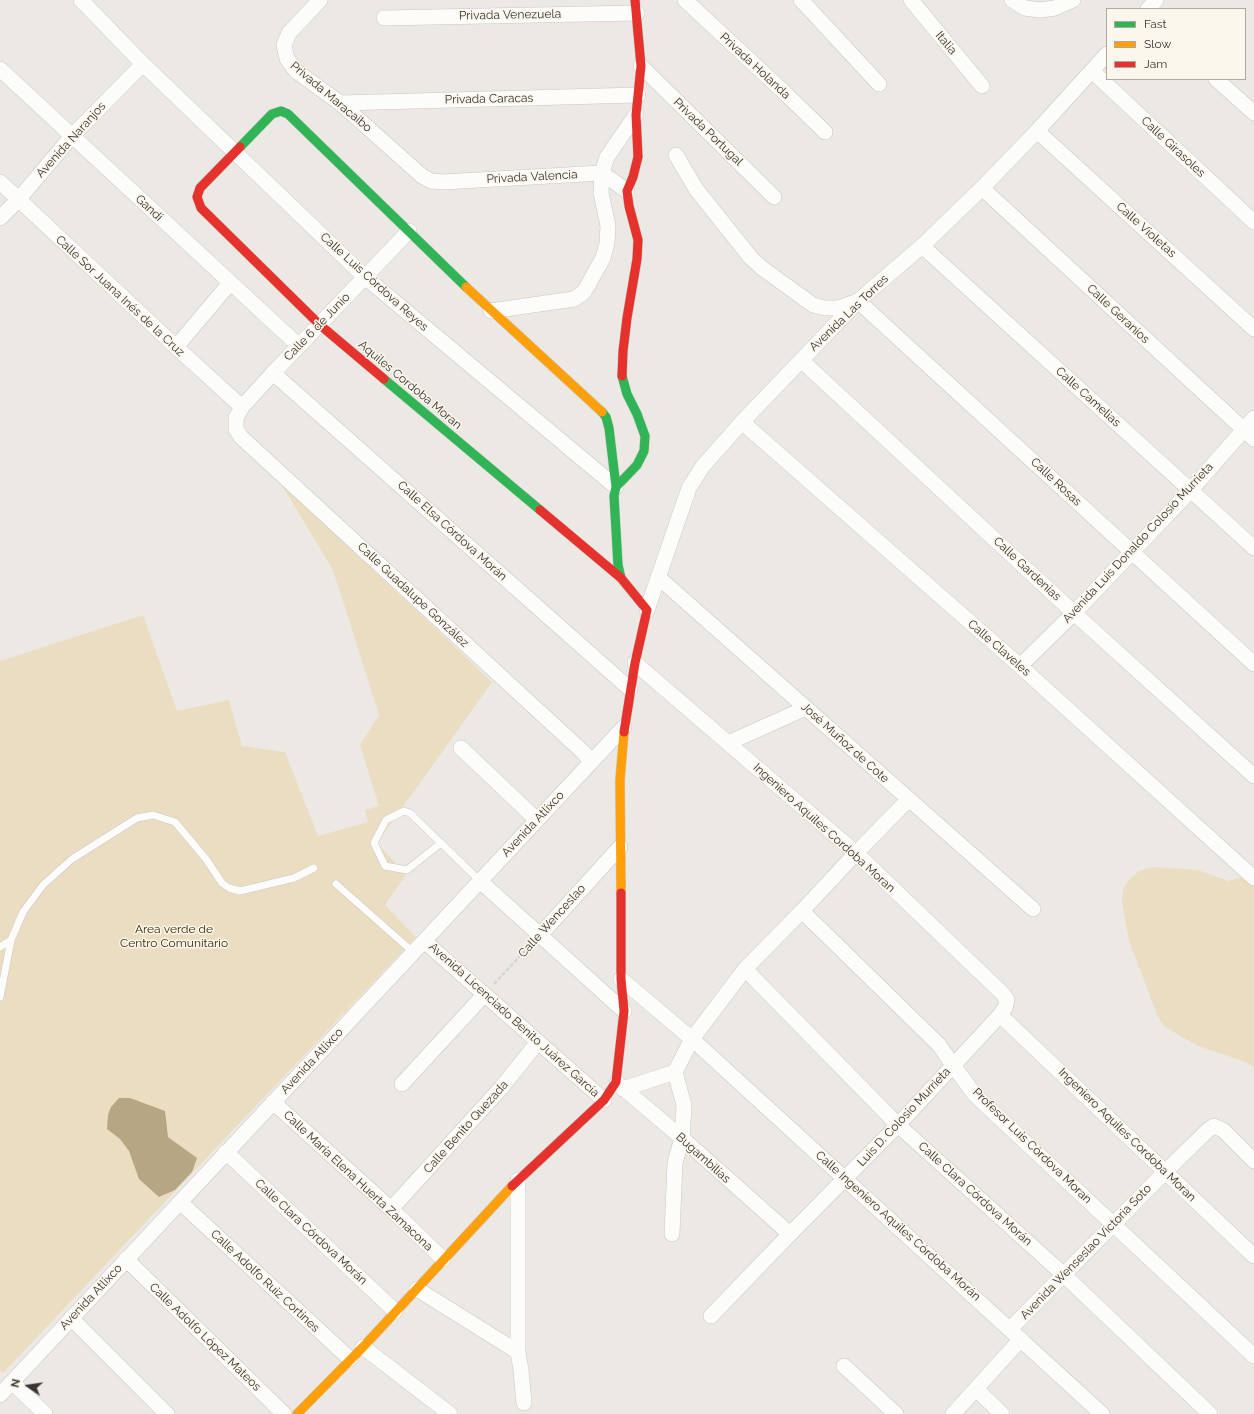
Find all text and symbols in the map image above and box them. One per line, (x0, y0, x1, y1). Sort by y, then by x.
street label: Privada Venezuela (459, 7, 561, 23)
legend (1106, 8, 1246, 80)
text: Fast (1144, 17, 1167, 31)
street label: Italia (932, 28, 960, 58)
street label: Privada Holanda (717, 30, 793, 102)
text: Slow (1144, 37, 1171, 51)
text: Jam (1144, 57, 1167, 71)
street label: Privada Maracaibo (287, 59, 375, 135)
street label: Privada Caracas (445, 91, 533, 107)
street label: Privada Portugal (670, 95, 746, 169)
street label: Avenida Naranjos (33, 99, 109, 181)
street label: Calle Girasoles (1138, 114, 1208, 180)
street label: Privada Valencia (486, 167, 578, 187)
street label: Gandi (132, 192, 166, 224)
street label: Calle Violetas (1113, 199, 1179, 261)
street label: Calle Luis Córdova Reyes (317, 230, 431, 334)
street label: Calle Sor Juana Inés de la Cruz (53, 232, 187, 360)
street label: Avenida Las Torres (807, 272, 891, 354)
street label: Calle Geranios (1084, 281, 1152, 347)
street label: Calle 6 de Junio (281, 290, 353, 364)
street label: Aquiles Cordoba Moran (355, 338, 465, 432)
street label: Calle Camelias (1053, 364, 1123, 430)
street label: Calle Rosas (1028, 455, 1084, 509)
street label: Avenida Luis Donaldo Colosio Murrieta (1060, 460, 1216, 626)
street label: Calle Elsa Córdova Morán (394, 478, 510, 584)
street label: Calle Gardenias (990, 534, 1064, 604)
street label: Calle Guadalupe González (354, 540, 472, 650)
street label: Calle Claveles (965, 617, 1033, 679)
street label: José Muñoz de Cote (798, 700, 892, 786)
street label: Ingeniero Aquiles Cordoba Moran (750, 760, 898, 896)
street label: Avenida Atlixco (499, 788, 567, 860)
street label: Calle Wenceslao (515, 881, 589, 961)
park label: Area verde de Centro Comunitario (120, 922, 228, 950)
street label: Avenida Licenciado Benito Juárez García (426, 940, 602, 1100)
street label: Avenida Atlixco (278, 1025, 346, 1097)
street label: Luis D. Colosio Murrieta (854, 1065, 954, 1169)
street label: Ingeniero Aquiles Cordoba Moran (1055, 1065, 1199, 1205)
street label: Calle Benito Quezada (421, 1078, 511, 1176)
street label: Profesor Luis Córdova Moran (969, 1085, 1095, 1207)
street label: Calle María Elena Huerta Zamacona (280, 1108, 436, 1254)
street label: Bugambilias (673, 1130, 733, 1186)
street label: Calle Clara Córdova Morán (915, 1139, 1035, 1249)
street label: Calle Ingeniero Aquiles Córdoba Morán (812, 1148, 984, 1304)
street label: Calle Clara Córdova Morán (252, 1176, 370, 1288)
street label: Avenida Wenseslao Victoria Soto (1018, 1181, 1154, 1323)
street label: Calle Adolfo Ruiz Cortines (208, 1227, 322, 1335)
street label: Avenida Atlixco (57, 1261, 125, 1333)
street label: Calle Adolfo López Mateos (146, 1280, 264, 1394)
north arrow (8, 1366, 48, 1406)
text: N (9, 1378, 23, 1389)

